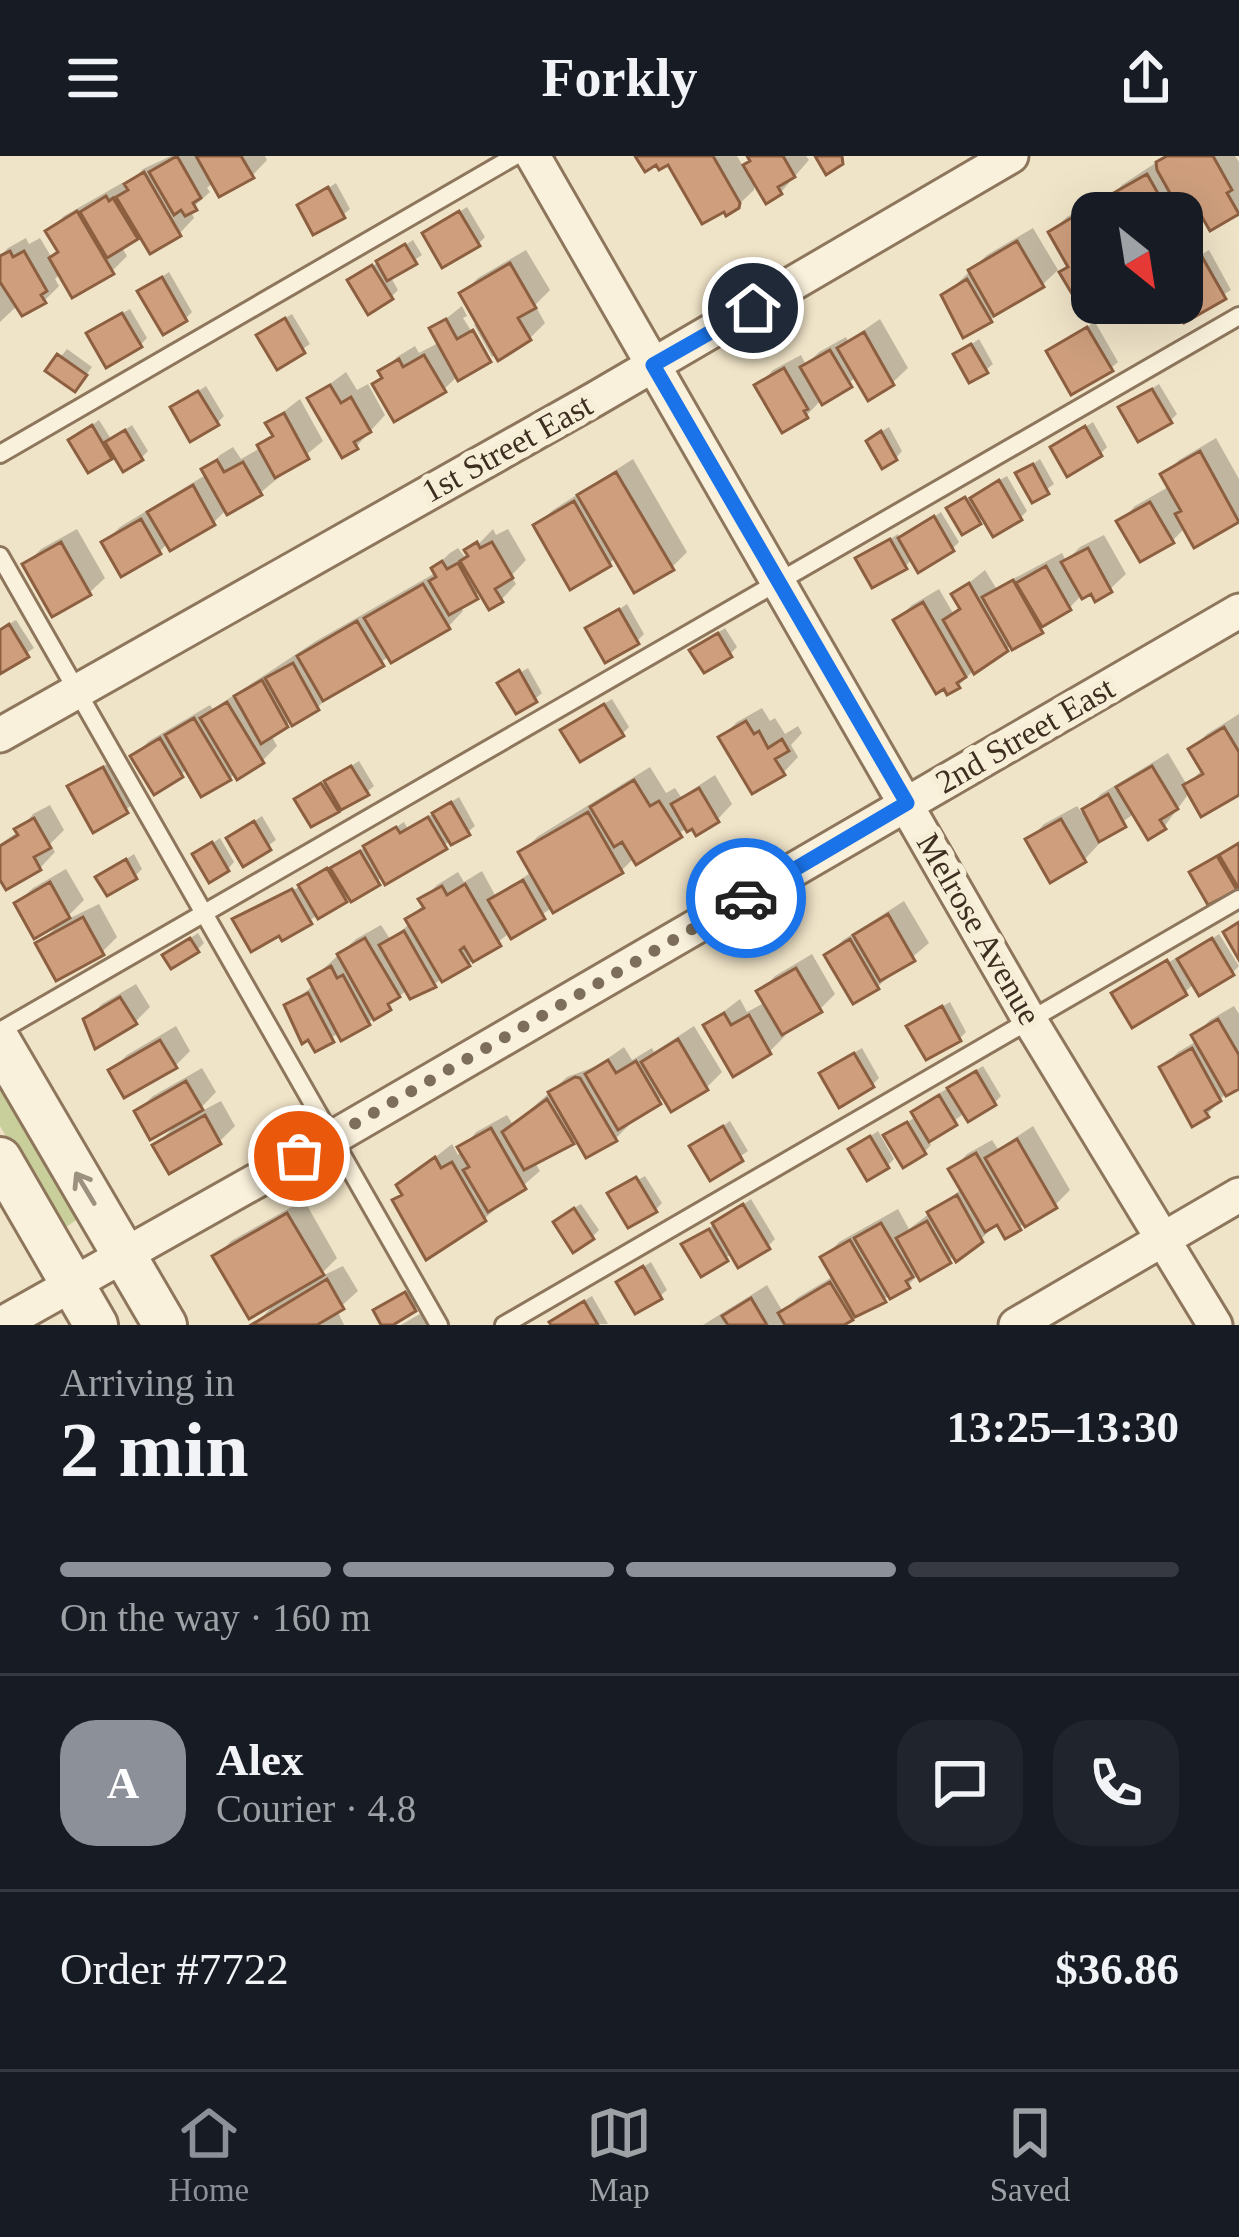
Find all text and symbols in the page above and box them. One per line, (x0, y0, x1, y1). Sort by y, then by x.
icon: menu (60, 45, 126, 111)
icon: share (1113, 45, 1179, 111)
text: Forkly (542, 48, 698, 108)
north arrow (1071, 192, 1203, 324)
map controls (1071, 192, 1203, 324)
pin (702, 257, 804, 359)
icon: home (720, 275, 786, 341)
street label: 1st Street East (416, 386, 598, 510)
street label: 2nd Street East (929, 669, 1121, 801)
street label: Melrose Avenue (910, 827, 1048, 1031)
courier (686, 838, 806, 958)
icon: car (713, 865, 779, 931)
pin (248, 1105, 350, 1207)
icon: bag (266, 1123, 332, 1189)
one-way arrow (73, 1171, 97, 1206)
text: Arriving in (60, 1361, 234, 1404)
text: 13:25–13:30 (947, 1402, 1179, 1452)
text: 2 min (60, 1406, 249, 1493)
text: On the way · 160 m (60, 1596, 371, 1639)
button: chat (897, 1720, 1023, 1846)
button: phone (1053, 1720, 1179, 1846)
text: Alex (216, 1735, 303, 1785)
text: A (107, 1758, 139, 1808)
text: Courier · 4.8 (216, 1787, 416, 1830)
text: Order #7722 (60, 1944, 289, 1994)
text: $36.86 (1055, 1944, 1179, 1994)
tab: Home (169, 2100, 249, 2209)
tab: Map (586, 2100, 652, 2209)
tab: Saved (990, 2100, 1070, 2209)

